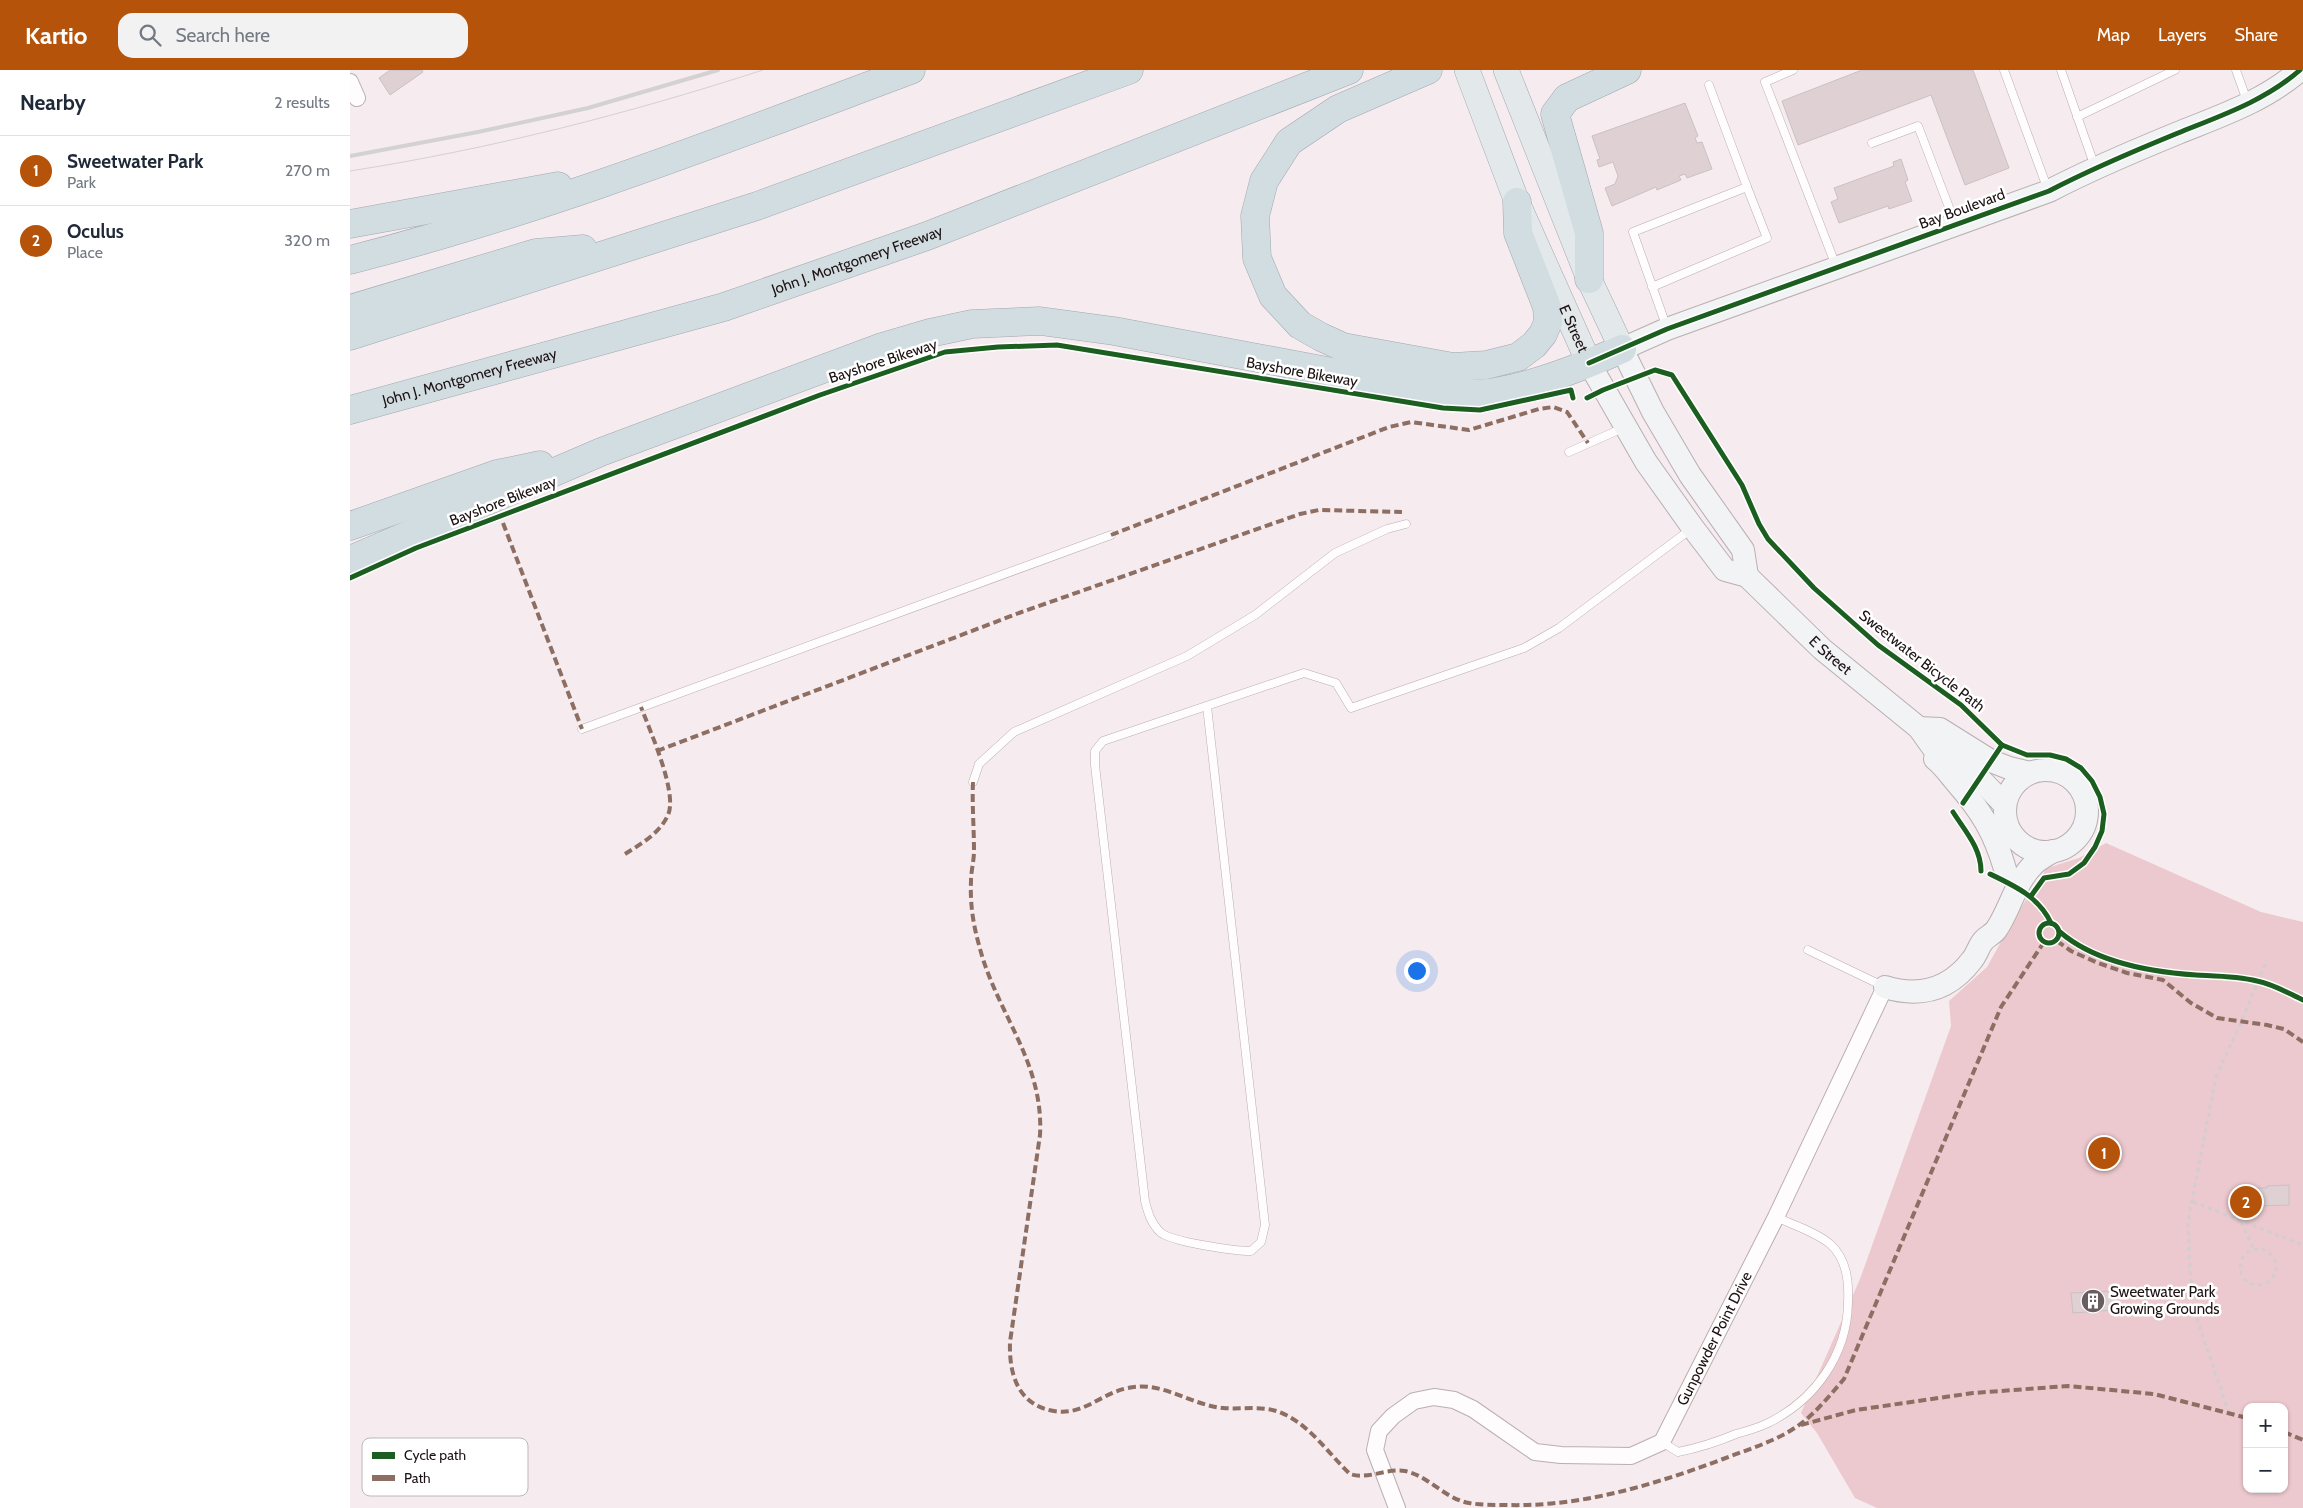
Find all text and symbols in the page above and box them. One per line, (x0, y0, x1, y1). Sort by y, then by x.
search box (118, 13, 468, 58)
text: Kartio (25, 21, 88, 50)
icon: search (136, 21, 164, 49)
text: Search here (176, 24, 270, 47)
text: Map (2097, 24, 2130, 46)
text: Layers (2158, 24, 2207, 46)
text: Share (2235, 24, 2278, 46)
text: Nearby (20, 90, 86, 115)
text: 2 results (274, 93, 330, 112)
text: Sweetwater Park (67, 150, 204, 173)
text: 1 (33, 161, 39, 180)
text: 270 m (285, 161, 330, 180)
text: Park (67, 173, 96, 192)
street label: Bay Boulevard (1916, 185, 2008, 233)
text: Oculus (67, 220, 124, 243)
street label: John J. Montgomery Freeway (768, 222, 946, 299)
text: 2 (32, 231, 40, 250)
text: 320 m (284, 231, 330, 250)
text: Place (67, 243, 103, 262)
street label: E Street (1555, 302, 1592, 355)
street label: Bayshore Bikeway (826, 335, 940, 387)
street label: John J. Montgomery Freeway (379, 344, 559, 410)
street label: Bayshore Bikeway (1245, 353, 1360, 391)
street label: Bayshore Bikeway (447, 472, 559, 530)
street label: Sweetwater Bicycle Path (1856, 606, 1988, 716)
street label: E Street (1805, 632, 1855, 678)
your location (1404, 958, 1430, 984)
pin: 1 (2088, 1134, 2120, 1172)
pin: 2 (2230, 1183, 2262, 1221)
street label: Gunpowder Point Drive (1673, 1268, 1756, 1409)
place label: Sweetwater Park Growing Grounds (2110, 1283, 2220, 1318)
building icon: Sweetwater Park Growing Grounds (2080, 1288, 2106, 1314)
map controls (2243, 1403, 2288, 1493)
button: + (2243, 1403, 2288, 1448)
legend (362, 1438, 528, 1496)
text: Cycle path (404, 1446, 466, 1464)
button: − (2243, 1448, 2288, 1493)
text: Path (404, 1469, 431, 1487)

